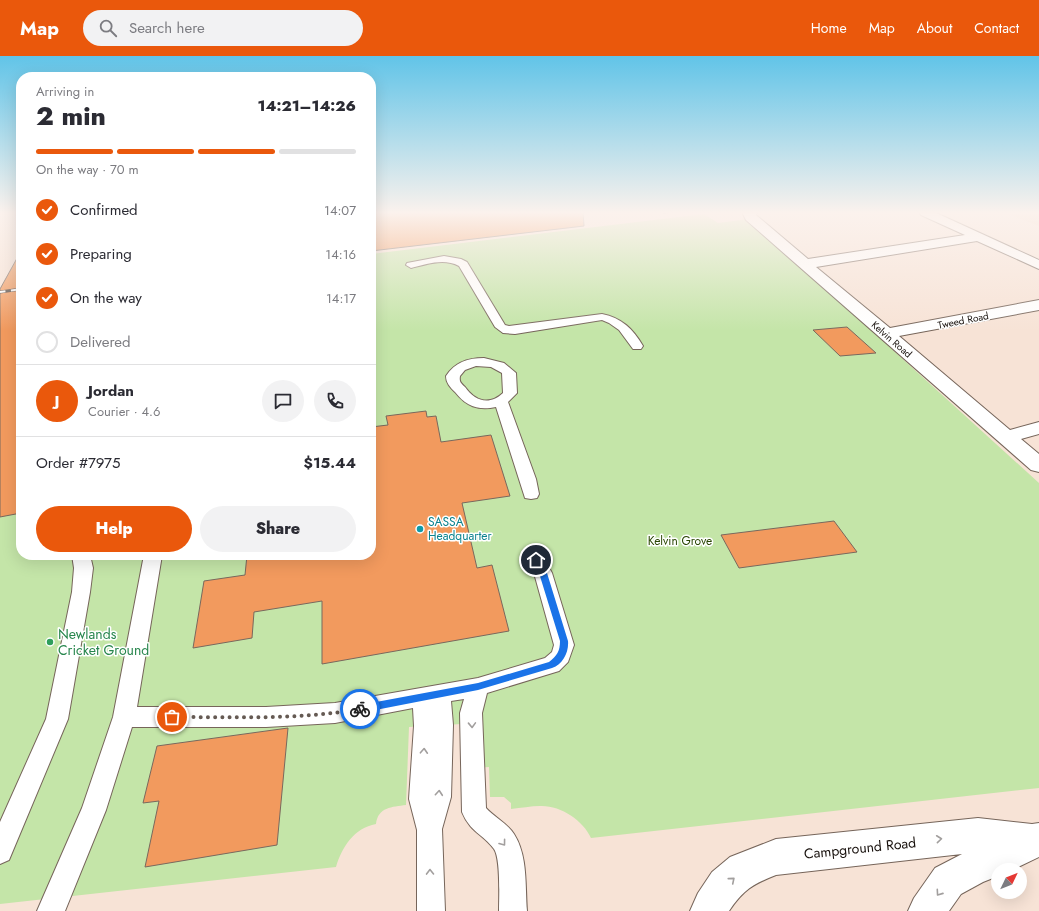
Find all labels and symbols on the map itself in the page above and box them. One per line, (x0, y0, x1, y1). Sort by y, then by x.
street label: Tweed Road (936, 308, 990, 333)
street label: Kelvin Road (868, 317, 915, 361)
place label: SASSA Headquarter (428, 513, 492, 545)
marker: SASSA Headquarter (415, 524, 425, 534)
park label: Kelvin Grove (648, 532, 712, 550)
pin (519, 543, 553, 577)
place label: Newlands Cricket Ground (58, 624, 149, 660)
marker: Newlands Cricket Ground (45, 637, 55, 647)
courier (340, 689, 380, 729)
pin (155, 700, 189, 734)
one-way arrow (468, 722, 476, 728)
one-way arrow (419, 748, 428, 754)
one-way arrow (434, 790, 443, 796)
street label: Campground Road (803, 832, 917, 864)
one-way arrow (936, 835, 942, 844)
one-way arrow (499, 838, 506, 845)
north arrow (991, 863, 1027, 899)
one-way arrow (426, 869, 435, 875)
one-way arrow (727, 877, 734, 884)
one-way arrow (937, 889, 944, 896)

